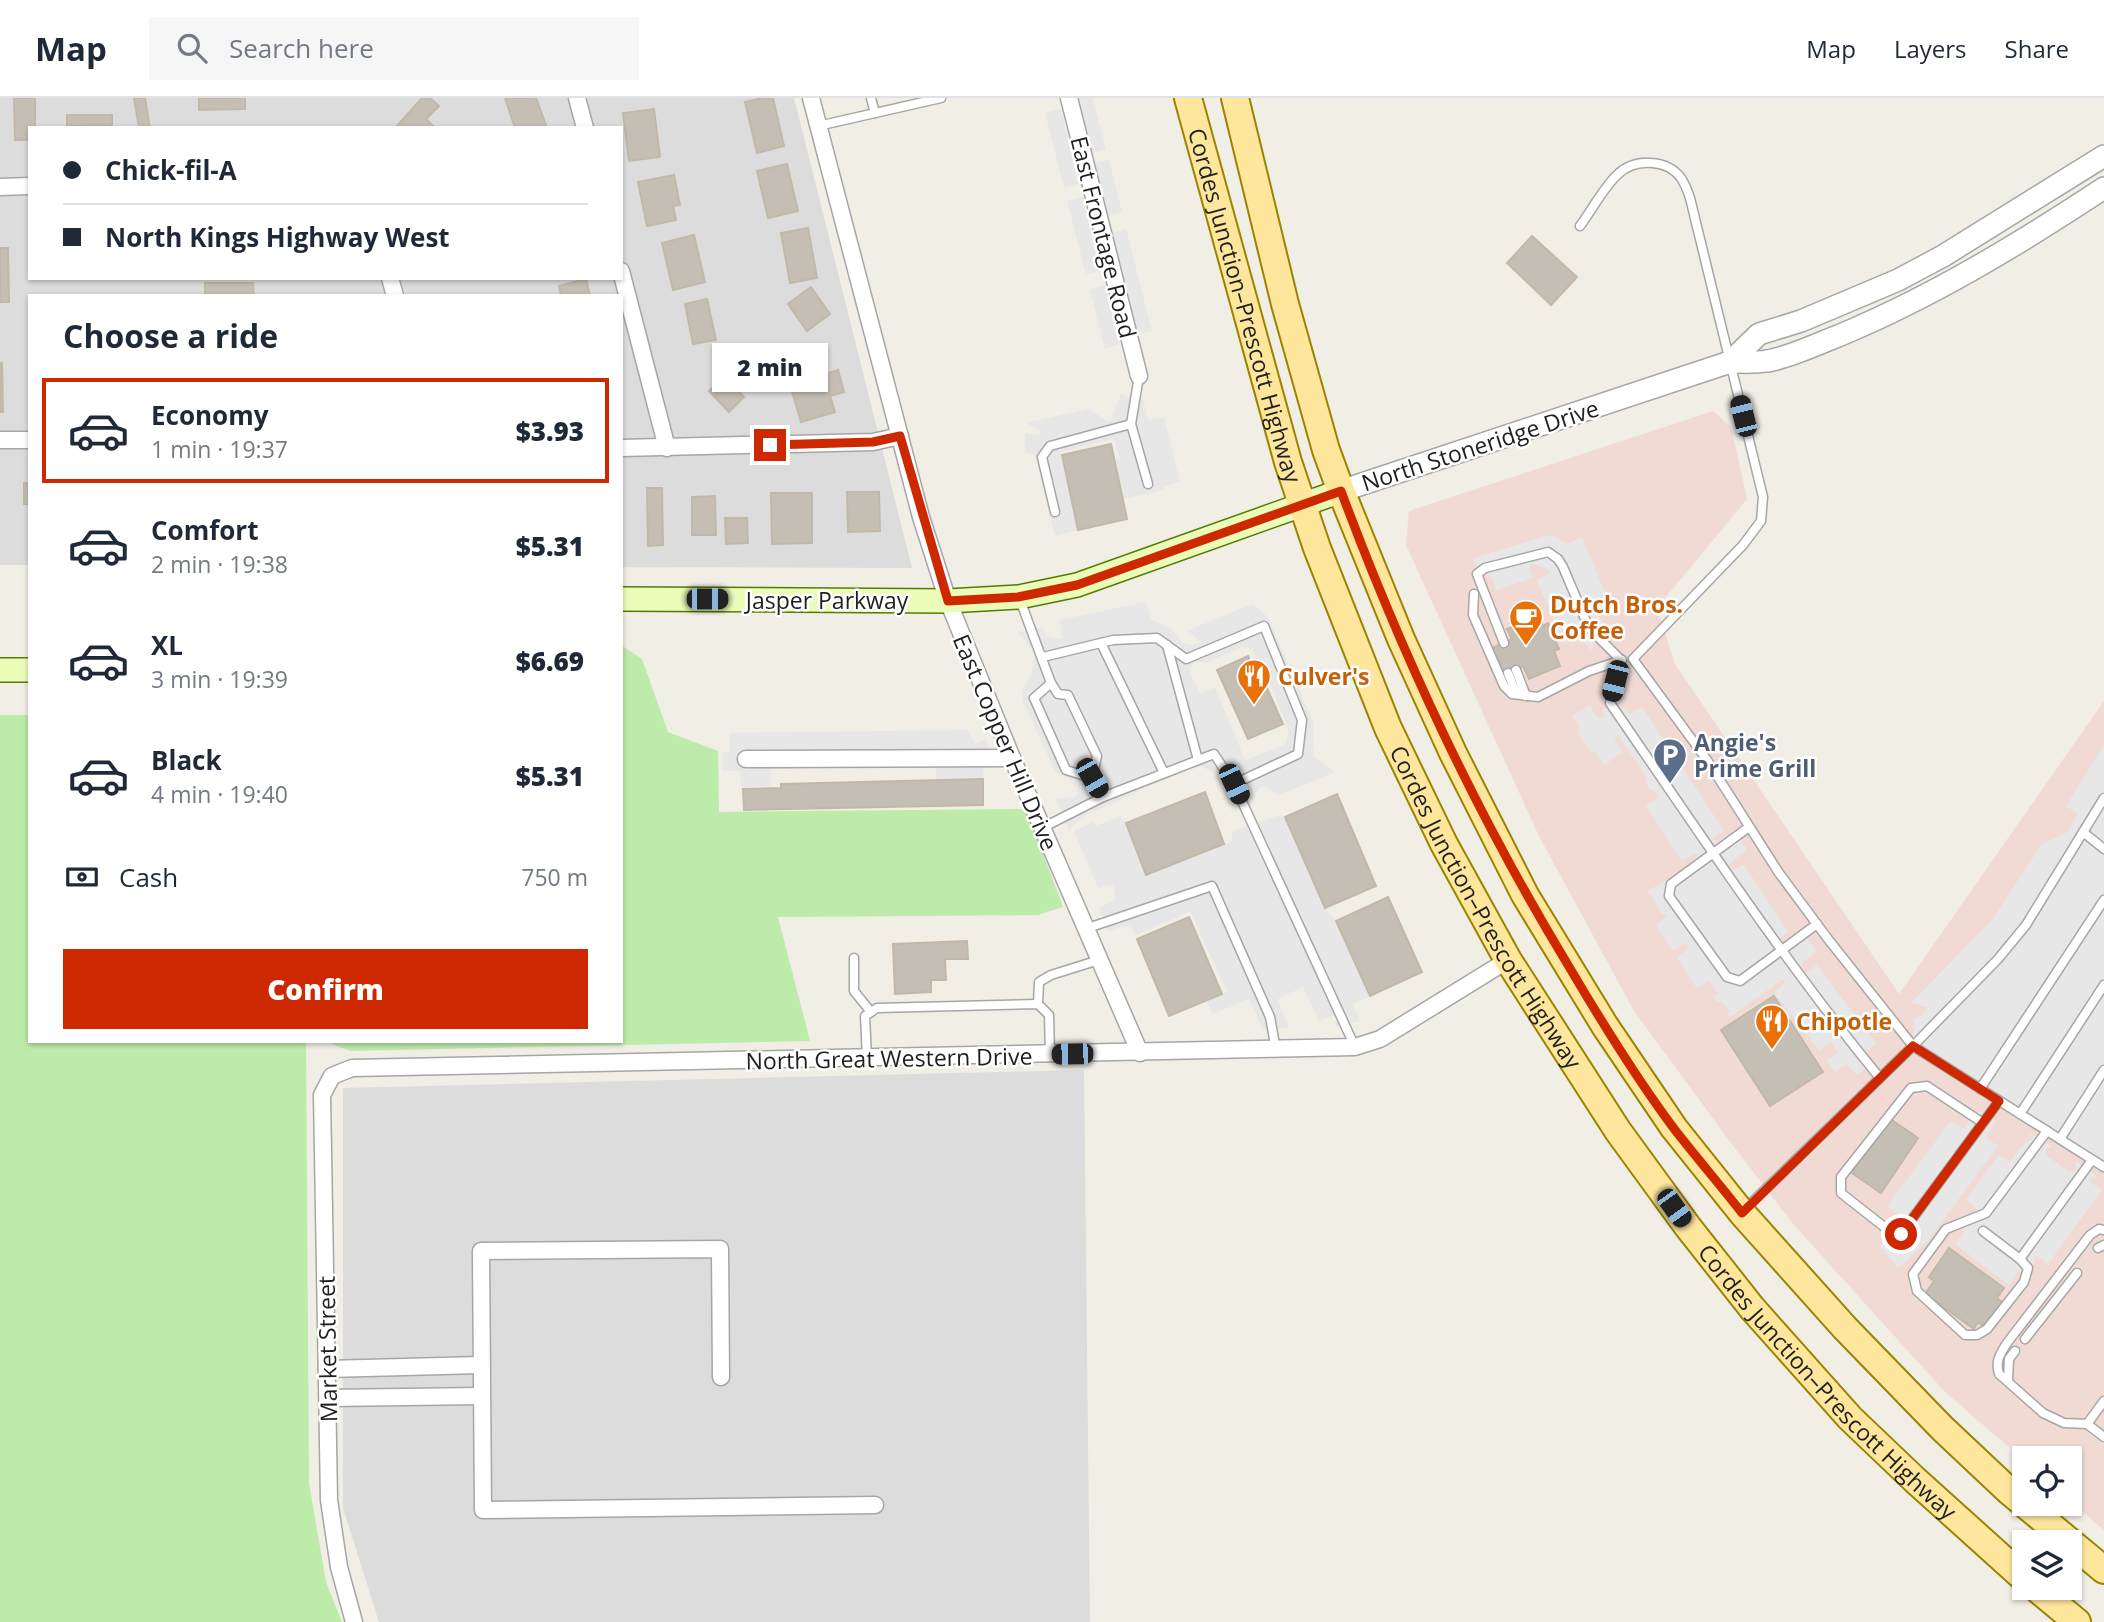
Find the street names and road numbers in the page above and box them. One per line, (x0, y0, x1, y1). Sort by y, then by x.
street label: Cordes Junction–Prescott Highway (1181, 124, 1310, 487)
street label: East Frontage Road (1063, 133, 1145, 341)
street label: North Stoneridge Drive (1357, 392, 1603, 498)
street label: Jasper Parkway (744, 584, 909, 616)
street label: East Copper Hill Drive (946, 629, 1066, 855)
street label: Cordes Junction–Prescott Highway (1383, 740, 1590, 1075)
street label: North Great Western Drive (745, 1039, 1033, 1077)
street label: Cordes Junction–Prescott Highway (1691, 1237, 1964, 1527)
street label: Market Street (310, 1276, 344, 1422)

